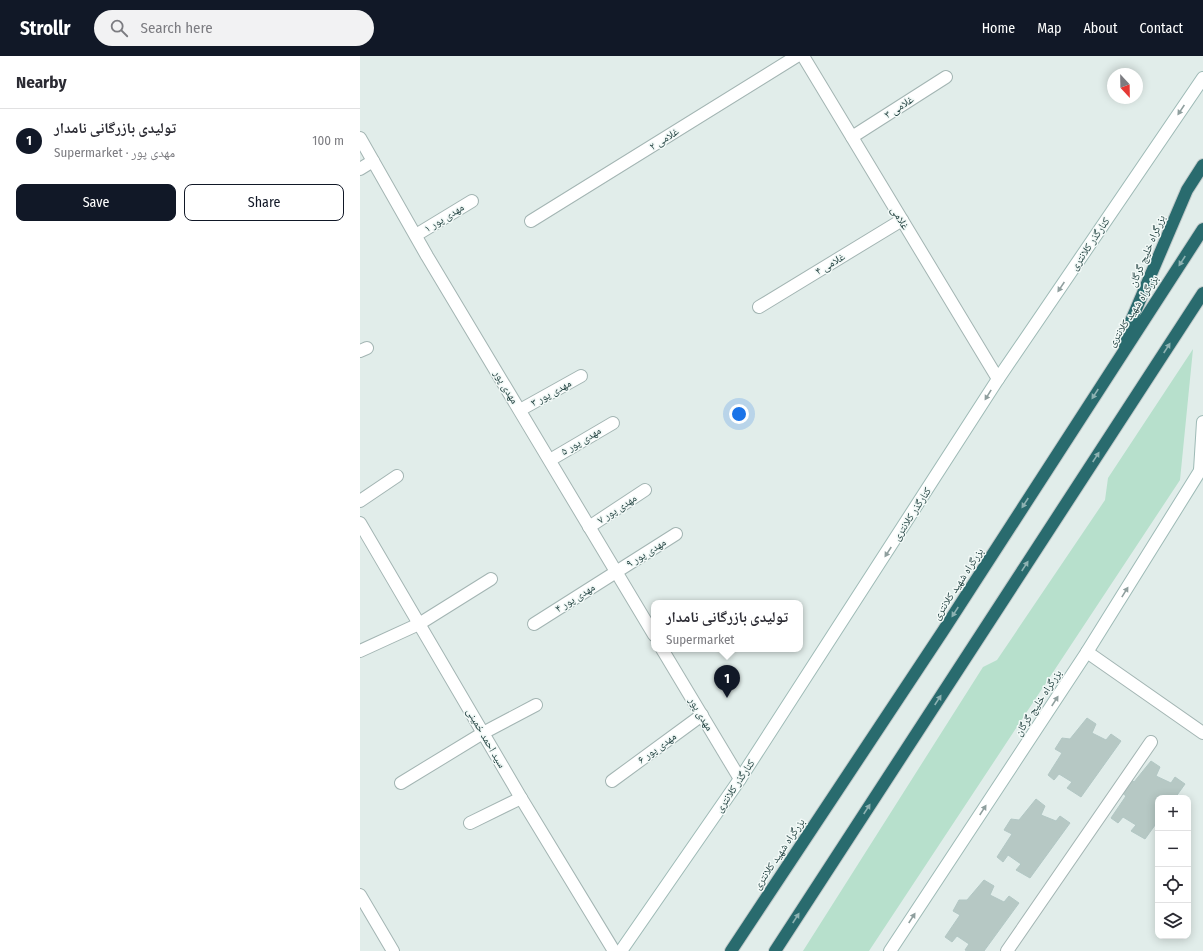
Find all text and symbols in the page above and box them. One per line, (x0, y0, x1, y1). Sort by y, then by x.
search box (94, 10, 374, 46)
text: Strollr (20, 17, 70, 40)
icon: search (108, 17, 130, 39)
text: Search here (140, 19, 213, 37)
text: Home (982, 20, 1015, 37)
text: Map (1037, 20, 1061, 37)
text: About (1083, 20, 1118, 37)
text: Contact (1140, 20, 1183, 37)
north arrow (1107, 68, 1143, 104)
text: Nearby (16, 72, 67, 93)
street label: غلامی ۳ (882, 92, 916, 121)
one-way arrow (1177, 105, 1185, 116)
text: تولیدی بازرگانی نامدار (54, 119, 176, 137)
street label: غلامی ۲ (647, 125, 682, 153)
text: 1 (26, 133, 32, 148)
text: 100 m (312, 133, 344, 148)
text: Supermarket · مهدی پور (54, 145, 175, 160)
button: Save (16, 184, 176, 221)
button: Share (184, 184, 344, 221)
street label: ۱ مهدی پور (422, 201, 466, 235)
street label: غلامی (888, 204, 912, 232)
street label: بزرگراه خلیج گرگان (1126, 213, 1168, 289)
street label: کنارگذر کلانتری (1068, 215, 1113, 273)
street label: غلامی ۴ (813, 250, 848, 278)
one-way arrow (1178, 256, 1185, 267)
street label: بزرگراه شهید کلانتری (1105, 273, 1161, 349)
one-way arrow (1057, 282, 1065, 292)
one-way arrow (1163, 343, 1171, 353)
street label: مهدی پور (490, 367, 521, 406)
street label: ۳ مهدی پور (528, 377, 574, 410)
one-way arrow (1091, 388, 1099, 399)
one-way arrow (985, 389, 992, 401)
your location (729, 404, 749, 424)
street label: ۵ مهدی پور (559, 424, 603, 458)
one-way arrow (1092, 452, 1100, 462)
street label: کنارگذر کلانتری (890, 485, 934, 543)
street label: ۷ مهدی پور (595, 491, 639, 527)
one-way arrow (1021, 498, 1029, 508)
street label: ۹ مهدی پور (624, 536, 668, 570)
street label: بزرگراه شهید کلانتری (930, 546, 986, 622)
one-way arrow (884, 547, 892, 557)
one-way arrow (1021, 561, 1029, 571)
street label: ۴ مهدی پور (553, 581, 597, 615)
one-way arrow (1121, 586, 1128, 597)
popup (651, 600, 803, 652)
one-way arrow (951, 607, 958, 618)
text: تولیدی بازرگانی نامدار (666, 608, 788, 626)
text: Supermarket (666, 632, 735, 647)
pin: 1 (714, 665, 740, 698)
street label: بزرگراه خلیج گرگان (1012, 667, 1064, 739)
street label: مهدی پور (685, 694, 716, 733)
one-way arrow (934, 695, 942, 705)
one-way arrow (1051, 696, 1059, 706)
street label: سید احمد خمینی (464, 706, 508, 770)
street label: ۶ مهدی پور (635, 730, 679, 766)
street label: کنارگذر کلانتری (713, 757, 758, 815)
map controls (1155, 795, 1191, 939)
button: + (1155, 795, 1191, 831)
one-way arrow (863, 804, 871, 814)
one-way arrow (979, 805, 987, 815)
street label: بزرگراه شهید کلانتری (750, 816, 808, 892)
button: − (1155, 831, 1191, 867)
button: locate (1155, 867, 1191, 903)
button: layers (1155, 903, 1191, 939)
one-way arrow (792, 913, 800, 923)
one-way arrow (908, 913, 916, 924)

